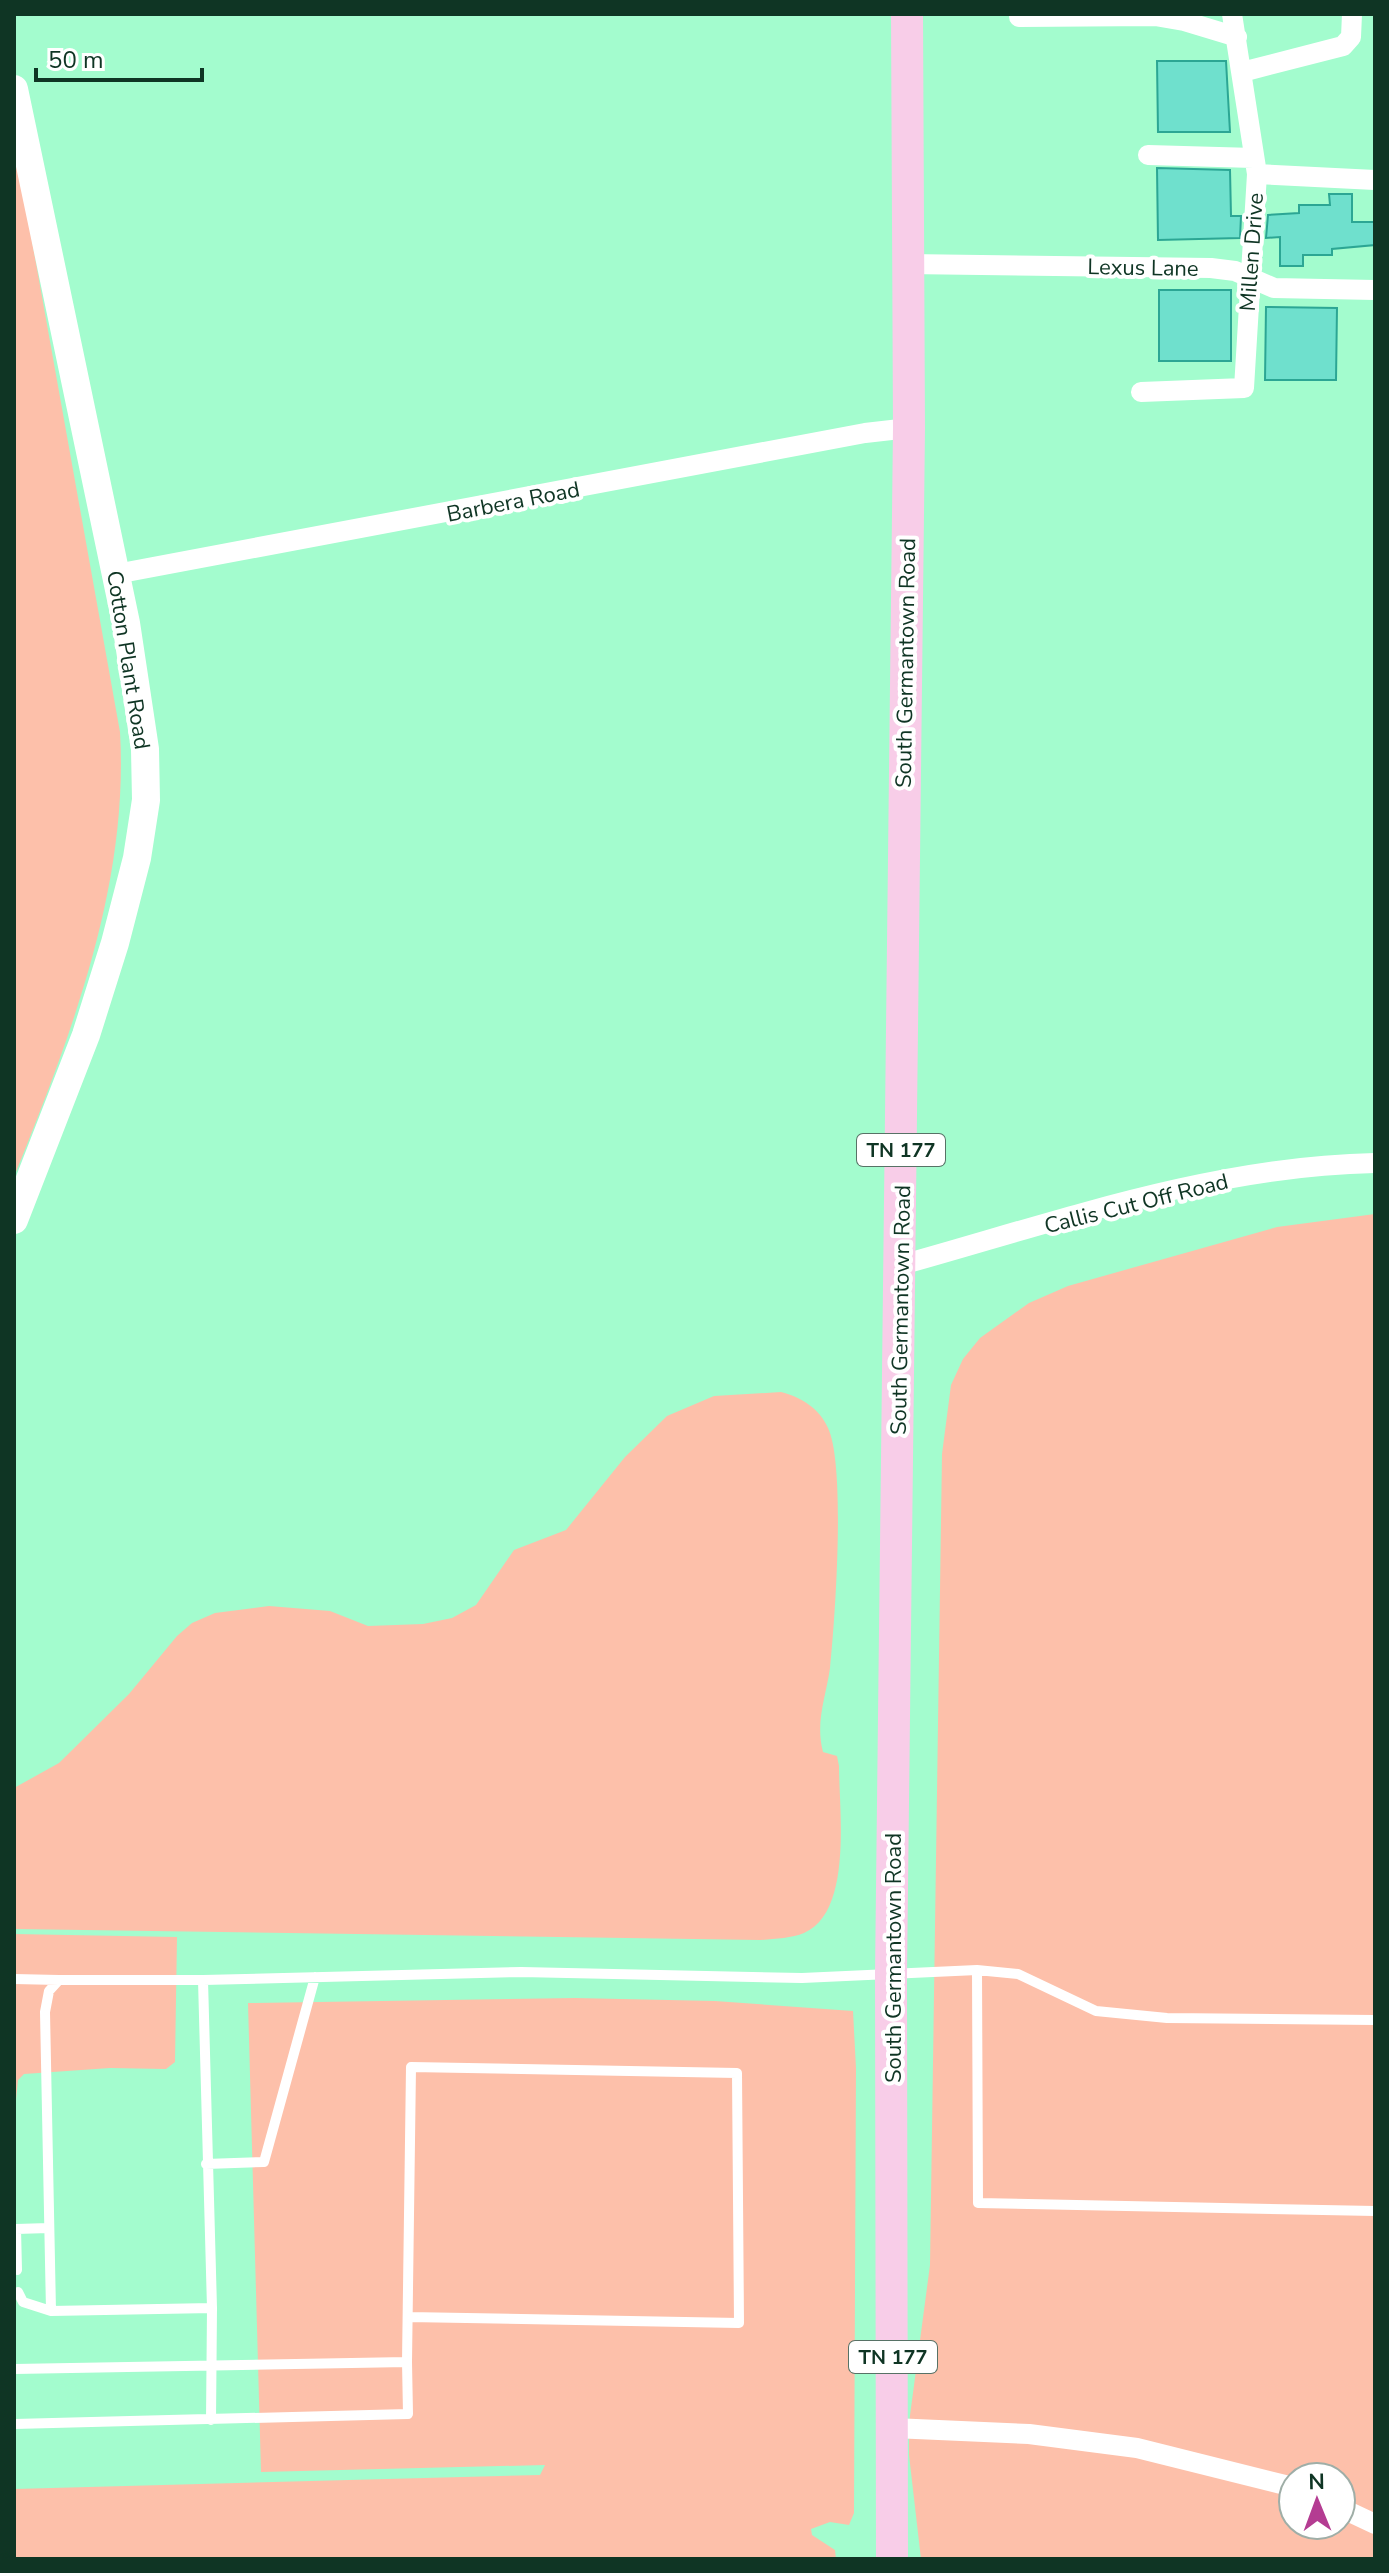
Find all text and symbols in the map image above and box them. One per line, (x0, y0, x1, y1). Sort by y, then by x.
scale bar (36, 32, 202, 82)
text: 50 m (48, 44, 104, 76)
street label: Millen Drive (1233, 192, 1271, 312)
street label: Lexus Lane (1087, 252, 1199, 284)
street label: Barbera Road (444, 474, 582, 530)
street label: South Germantown Road (889, 538, 923, 788)
street label: Cotton Plant Road (99, 569, 157, 752)
road number: TN 177 (857, 1134, 945, 1166)
street label: Callis Cut Off Road (1041, 1167, 1231, 1241)
street label: South Germantown Road (884, 1185, 918, 1435)
street label: South Germantown Road (879, 1833, 909, 2083)
road number: TN 177 (849, 2341, 937, 2373)
north arrow (1277, 2461, 1357, 2541)
text: N (1308, 2467, 1325, 2497)

